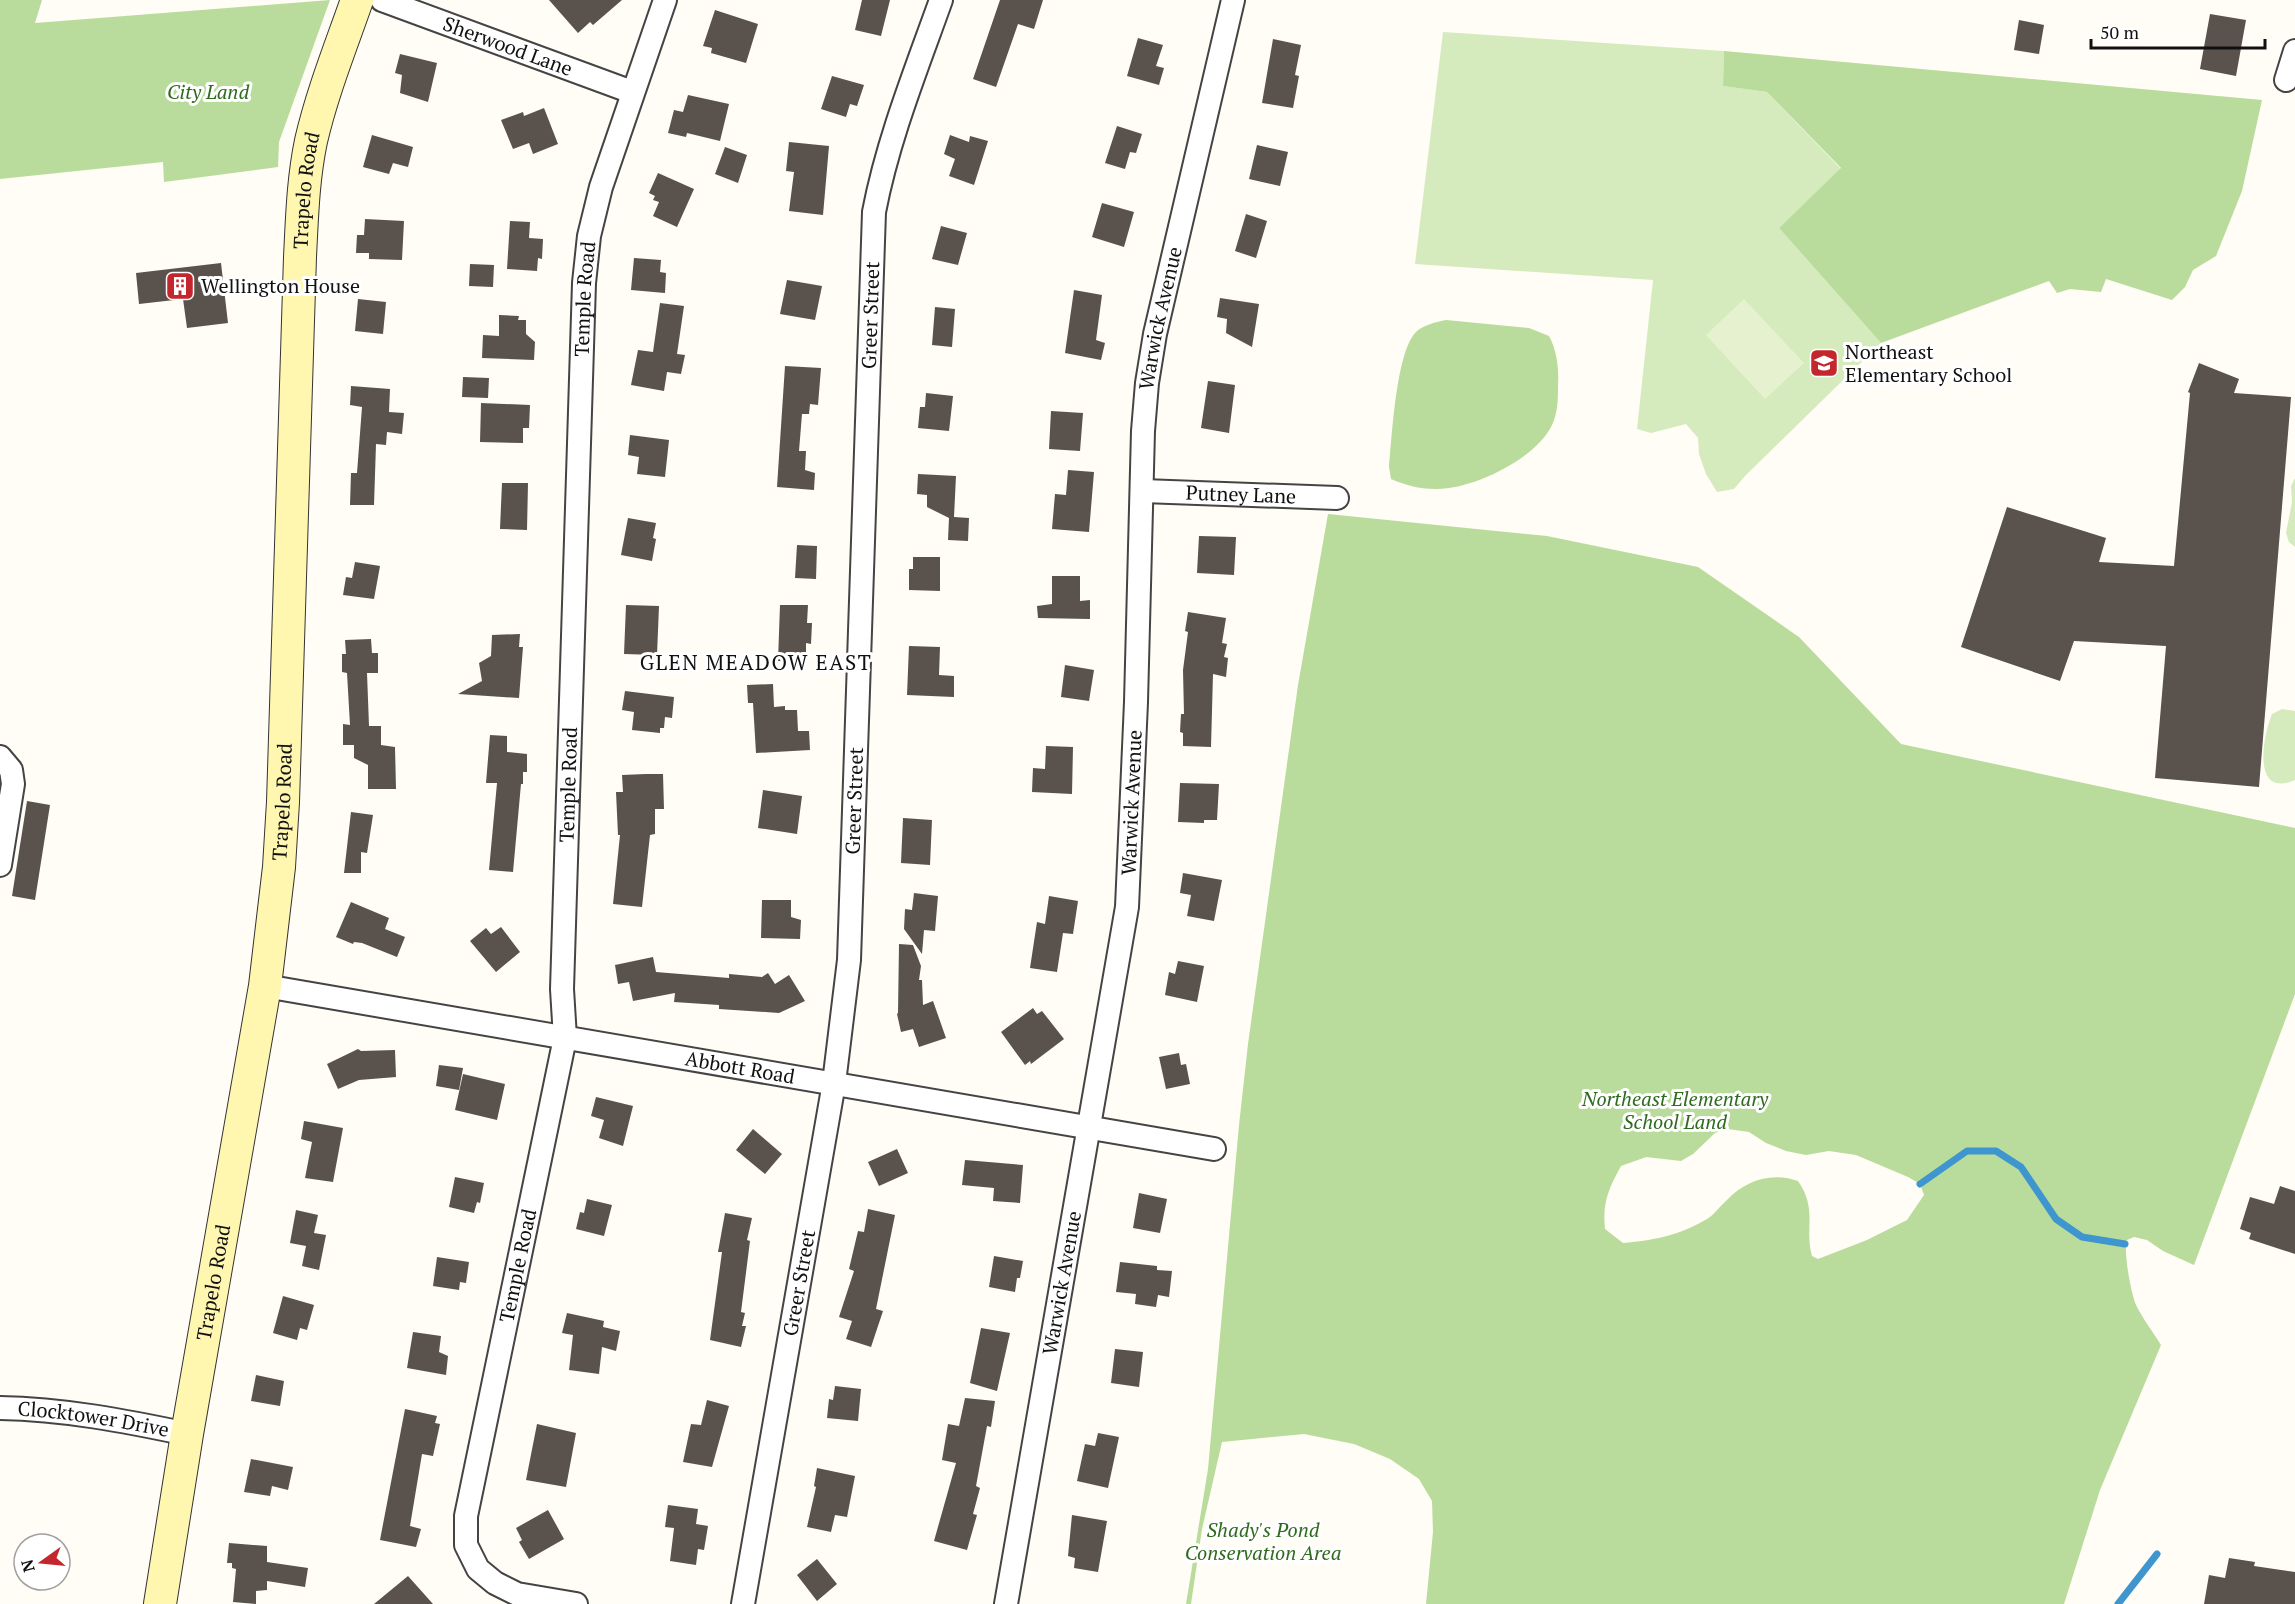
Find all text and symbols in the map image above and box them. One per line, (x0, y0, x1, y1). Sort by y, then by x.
street label: Sherwood Lane (439, 10, 576, 82)
scale bar (2091, 12, 2265, 50)
text: 50 m (2100, 20, 2140, 44)
park label: City Land (167, 78, 249, 105)
street label: Trapelo Road (286, 129, 326, 249)
street label: Temple Road (568, 240, 601, 357)
street label: Warwick Avenue (1132, 244, 1188, 392)
street label: Greer Street (855, 260, 885, 369)
building icon: Wellington House (164, 270, 196, 302)
place label: Wellington House (201, 272, 360, 299)
place label: Northeast Elementary School (1845, 338, 2012, 388)
school or university icon: Northeast Elementary School (1808, 347, 1840, 379)
street label: Putney Lane (1185, 479, 1297, 510)
district label: GLEN MEADOW EAST (640, 648, 872, 676)
street label: Temple Road (553, 727, 583, 843)
street label: Warwick Avenue (1114, 729, 1148, 876)
street label: Trapelo Road (265, 743, 298, 861)
street label: Greer Street (839, 746, 869, 855)
street label: Abbott Road (683, 1044, 797, 1090)
park label: Northeast Elementary School Land (1581, 1085, 1769, 1135)
street label: Temple Road (492, 1206, 542, 1325)
street label: Warwick Avenue (1036, 1209, 1087, 1357)
street label: Trapelo Road (190, 1222, 236, 1343)
street label: Greer Street (776, 1227, 821, 1338)
street label: Clocktower Drive (17, 1395, 171, 1443)
park label: Shady's Pond Conservation Area (1185, 1516, 1341, 1566)
north arrow (12, 1532, 72, 1592)
text: N (15, 1557, 40, 1575)

